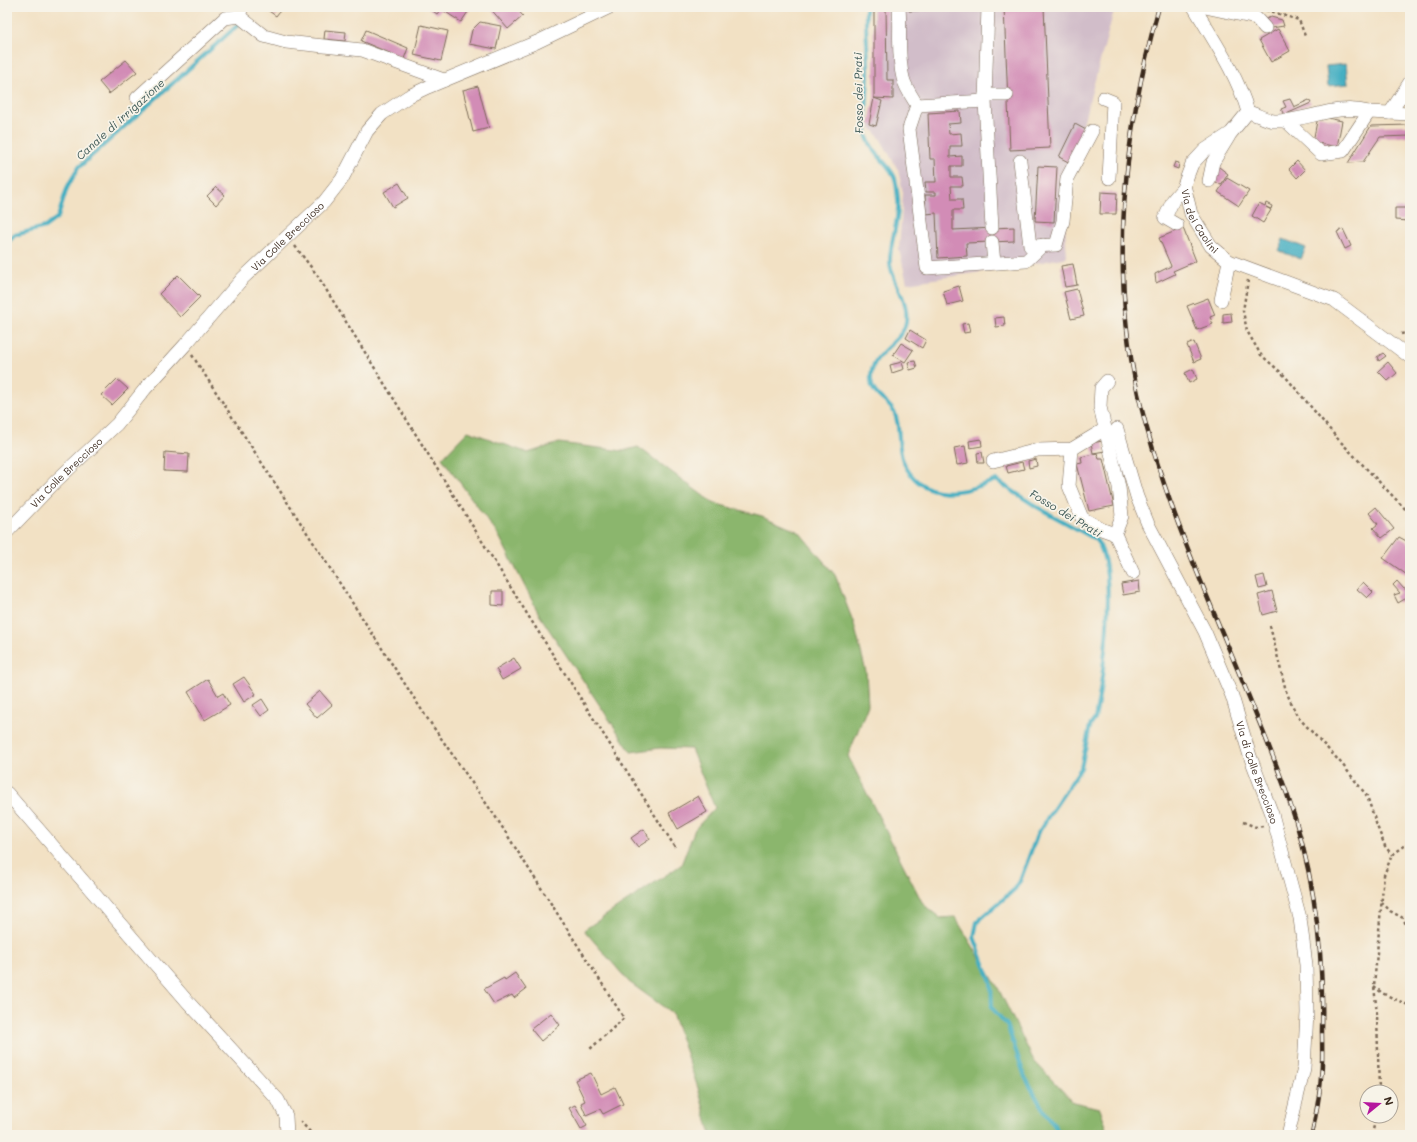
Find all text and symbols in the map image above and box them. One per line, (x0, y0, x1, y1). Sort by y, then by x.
water label: Fosso dei Prati (850, 52, 866, 134)
water label: Canale di irrigazione (72, 75, 168, 163)
street label: Via dei Caolini (1178, 188, 1222, 256)
street label: Via Colle Breccioso (248, 199, 327, 274)
street label: Via Colle Breccioso (27, 434, 105, 511)
water label: Fosso dei Prati (1027, 486, 1105, 541)
street label: Via di Colle Breccioso (1233, 719, 1281, 825)
north arrow (1359, 1084, 1399, 1124)
text: N (1381, 1094, 1397, 1107)

